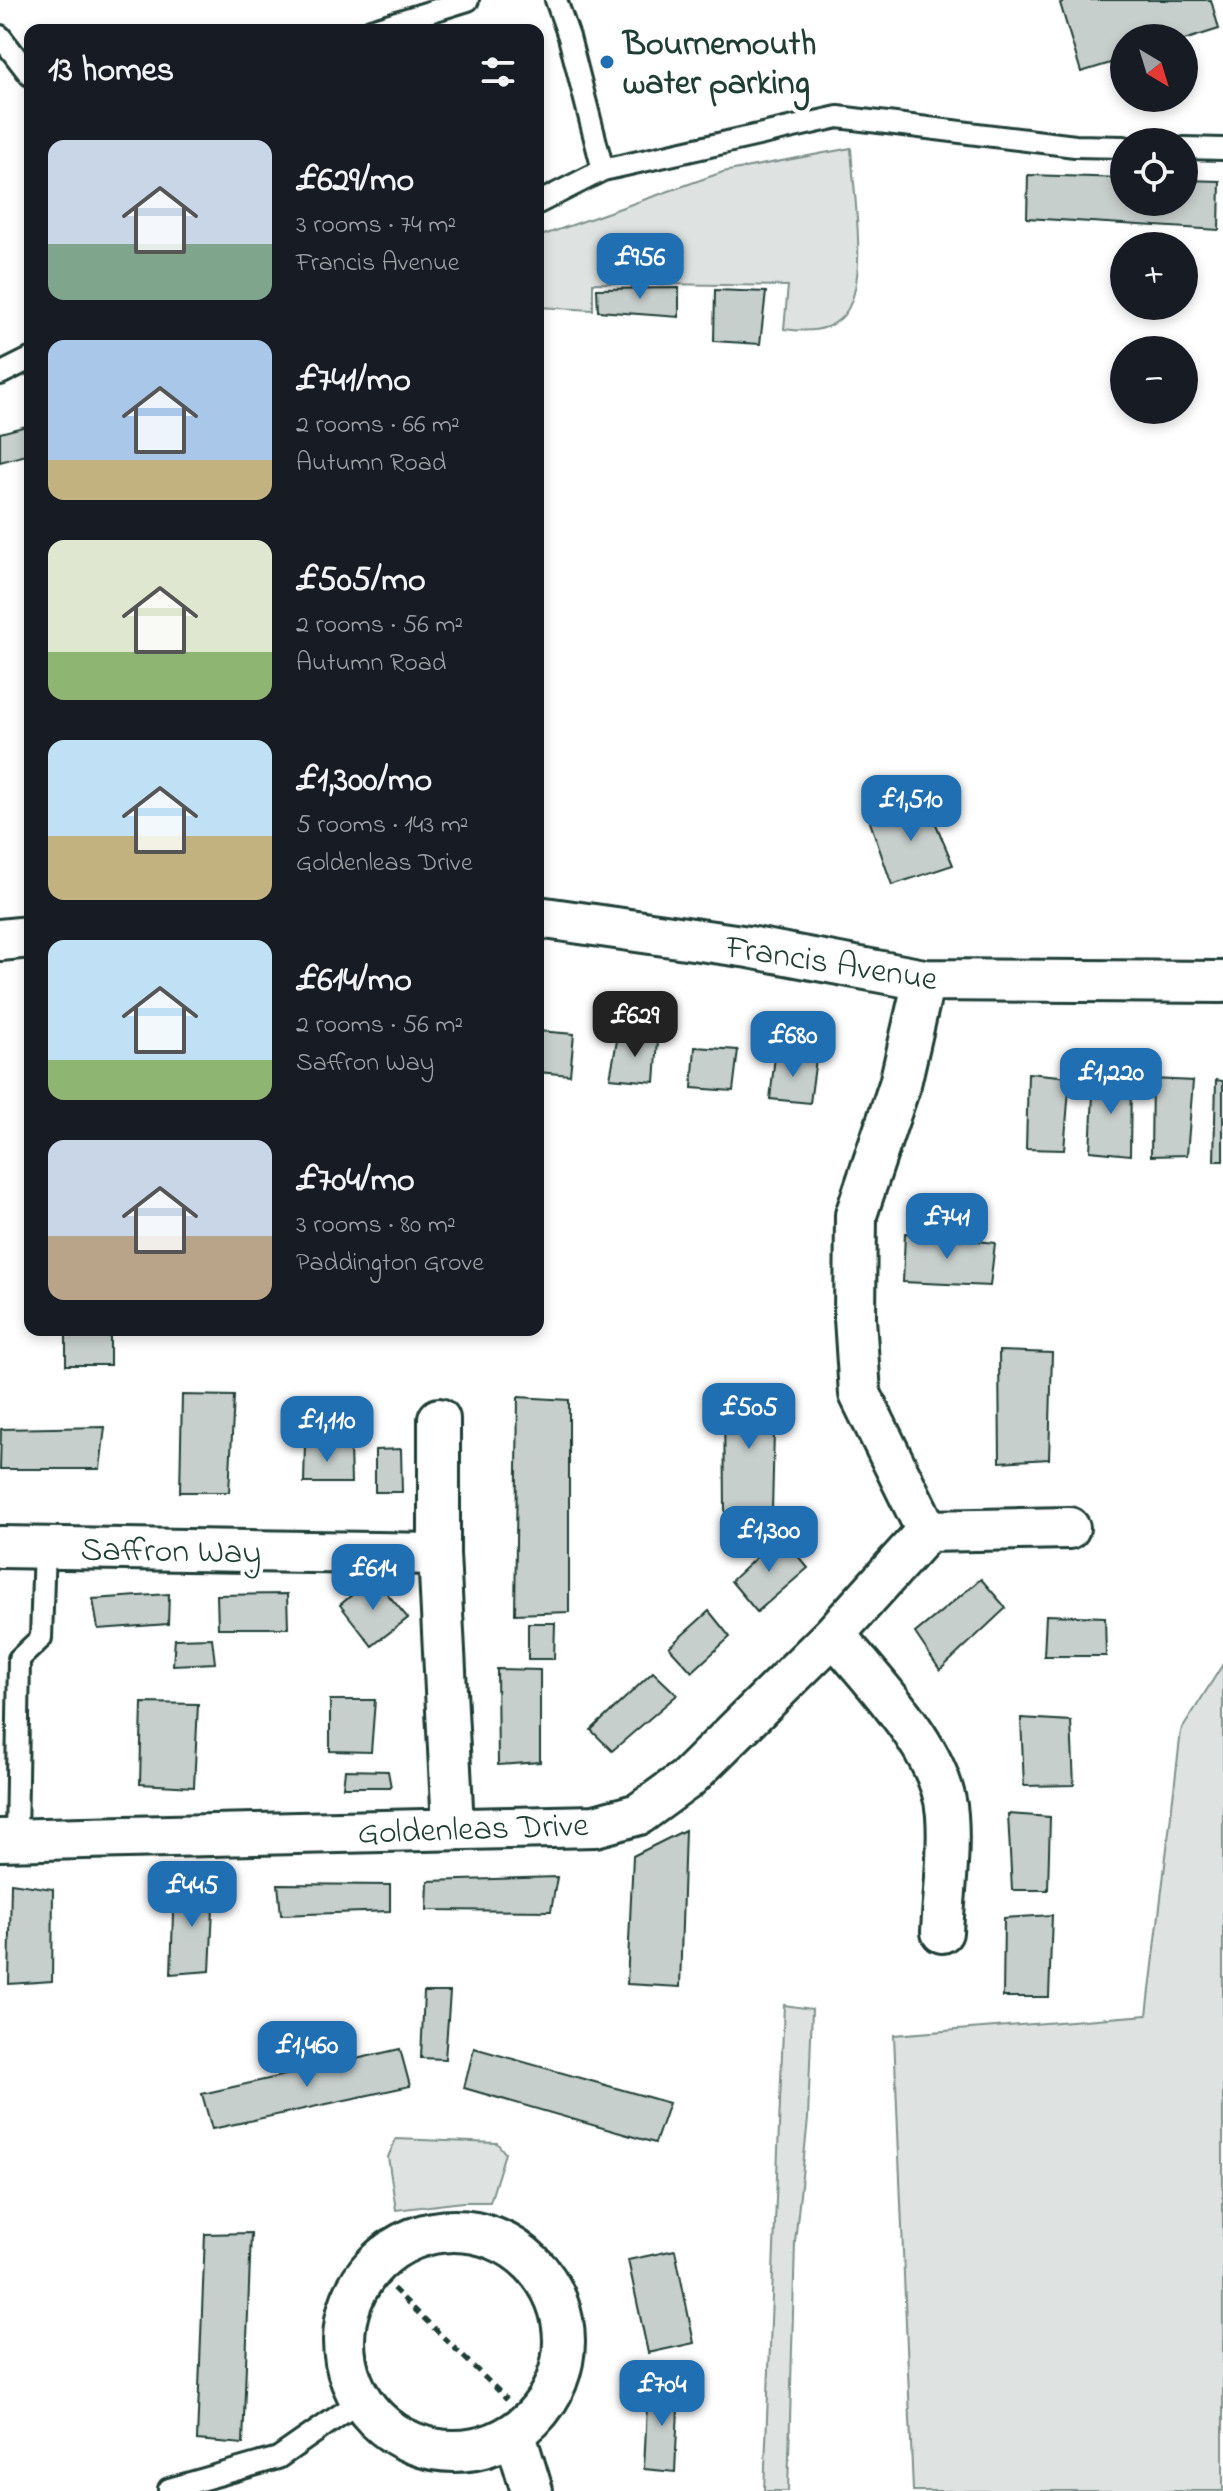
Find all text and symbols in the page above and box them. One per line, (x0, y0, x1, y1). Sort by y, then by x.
place label: Bournemouth water parking (621, 21, 816, 111)
north arrow (1110, 24, 1198, 112)
map controls (1110, 24, 1198, 424)
text: 13 homes (48, 47, 174, 97)
icon: filters (476, 50, 520, 94)
marker: Bournemouth water parking (598, 53, 616, 71)
button: locate (1110, 128, 1198, 216)
text: £629/mo (296, 157, 414, 207)
icon: home (112, 172, 208, 268)
text: 3 rooms · 74 m² (296, 207, 456, 245)
button: + (1110, 232, 1198, 320)
pin: £956 (593, 233, 687, 301)
text: £956 (615, 240, 665, 278)
text: Francis Avenue (296, 245, 459, 283)
button: − (1110, 336, 1198, 424)
text: £741/mo (296, 357, 411, 407)
icon: home (112, 372, 208, 468)
text: 2 rooms · 66 m² (296, 407, 460, 445)
text: Autumn Road (296, 445, 446, 483)
text: £505/mo (296, 557, 426, 607)
icon: home (112, 572, 208, 668)
text: 2 rooms · 56 m² (296, 607, 463, 645)
text: Autumn Road (296, 645, 446, 683)
text: £1,300/mo (296, 757, 432, 807)
icon: home (112, 772, 208, 868)
pin: £1,510 (846, 775, 976, 843)
text: £1,510 (879, 782, 943, 820)
text: 5 rooms · 143 m² (296, 807, 469, 845)
text: Goldenleas Drive (296, 845, 473, 883)
street label: Francis Avenue (721, 923, 942, 1006)
text: £614/mo (296, 957, 412, 1007)
icon: home (112, 972, 208, 1068)
pin: £629 (588, 991, 682, 1059)
text: £629 (611, 998, 659, 1036)
text: 2 rooms · 56 m² (296, 1007, 463, 1045)
pin: £680 (746, 1011, 840, 1079)
text: £680 (769, 1018, 817, 1056)
text: Saffron Way (296, 1045, 434, 1083)
pin: £1,220 (1046, 1048, 1176, 1116)
text: £1,220 (1078, 1055, 1144, 1093)
text: £704/mo (296, 1157, 415, 1207)
icon: home (112, 1172, 208, 1268)
pin: £741 (900, 1193, 994, 1261)
text: £741 (924, 1200, 970, 1238)
text: 3 rooms · 80 m² (296, 1207, 456, 1245)
text: Paddington Grove (296, 1245, 484, 1283)
pin: £505 (702, 1383, 796, 1451)
text: £505 (720, 1390, 778, 1428)
pin: £1,110 (262, 1396, 392, 1464)
text: £1,110 (299, 1403, 355, 1441)
pin: £1,300 (704, 1506, 834, 1574)
text: £1,300 (738, 1513, 800, 1551)
street label: Saffron Way (80, 1526, 262, 1580)
pin: £614 (326, 1544, 420, 1612)
text: £614 (350, 1551, 396, 1589)
street label: Goldenleas Drive (357, 1802, 590, 1860)
pin: £445 (145, 1861, 239, 1929)
text: £445 (166, 1868, 218, 1906)
pin: £1,460 (242, 2021, 372, 2089)
text: £1,460 (276, 2028, 338, 2066)
pin: £704 (615, 2360, 709, 2428)
text: £704 (637, 2367, 687, 2405)

